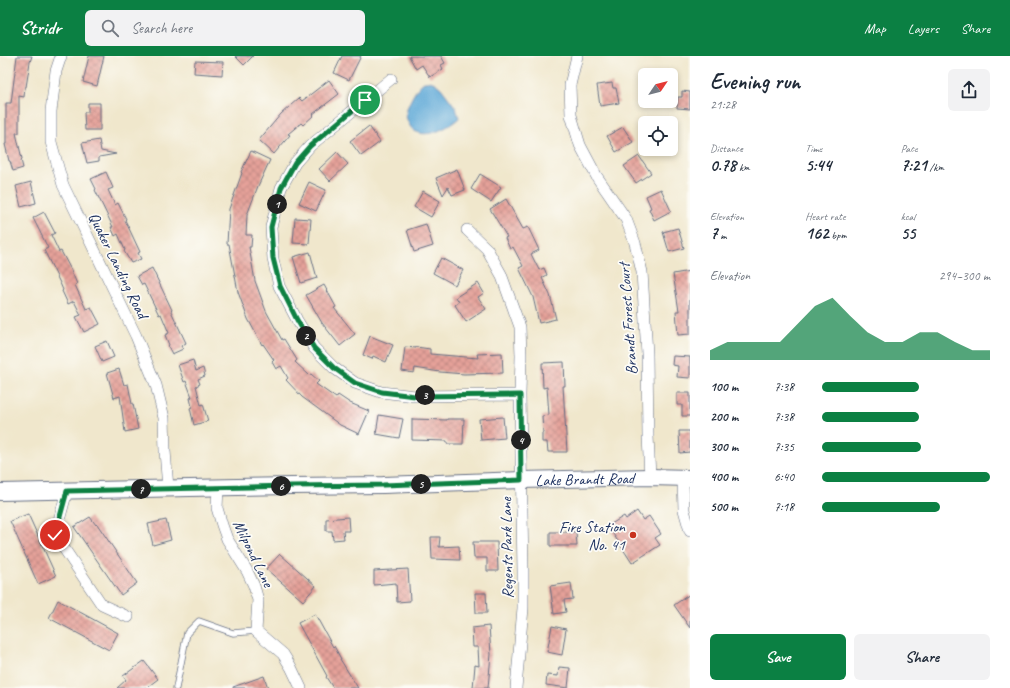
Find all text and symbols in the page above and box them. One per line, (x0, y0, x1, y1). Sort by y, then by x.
search box (85, 10, 365, 46)
text: Stridr (20, 16, 61, 40)
icon: search (99, 17, 121, 39)
text: Search here (131, 19, 192, 38)
text: Map (864, 20, 886, 37)
text: Layers (908, 20, 939, 37)
text: Share (961, 20, 990, 37)
north arrow (638, 68, 678, 108)
map controls (638, 68, 678, 156)
text: Evening run (710, 68, 800, 96)
button: share (948, 69, 990, 111)
pin (348, 83, 382, 117)
icon: arrive (354, 89, 376, 111)
text: 21:28 (710, 97, 736, 113)
button: locate (638, 116, 678, 156)
text: Distance (710, 141, 743, 155)
text: Time (805, 141, 822, 155)
text: Pace (901, 141, 918, 155)
text: 0.78 (710, 155, 736, 176)
text: 5:44 (805, 155, 831, 176)
text: 7:21 (901, 155, 927, 176)
text: km (736, 160, 750, 174)
text: /km (927, 160, 944, 174)
pin: 1 (267, 194, 287, 214)
text: 1 (275, 197, 279, 211)
street label: Quaker Landing Road (84, 209, 154, 324)
text: Elevation (710, 209, 744, 223)
text: Heart rate (805, 209, 845, 223)
text: kcal (901, 209, 915, 223)
text: 7 (710, 223, 718, 244)
text: 162 (805, 223, 829, 244)
text: 55 (901, 223, 915, 244)
text: m (718, 228, 726, 242)
text: bpm (829, 228, 846, 242)
street label: Brandt Forest Court (614, 260, 642, 375)
text: Elevation (710, 268, 750, 284)
text: 294–300 m (939, 268, 990, 284)
pin: 2 (296, 326, 316, 346)
text: 2 (304, 329, 308, 343)
text: 100 m (710, 379, 738, 395)
text: 7:38 (774, 379, 794, 395)
pin: 3 (415, 385, 435, 405)
text: 3 (423, 388, 427, 402)
text: 200 m (710, 409, 738, 425)
text: 7:38 (774, 409, 794, 425)
pin: 4 (511, 430, 531, 450)
text: 4 (519, 433, 523, 447)
text: 300 m (710, 439, 738, 455)
text: 7:35 (774, 439, 794, 455)
street label: Lake Brandt Road (535, 468, 637, 491)
text: 400 m (710, 469, 738, 485)
text: 6:40 (774, 469, 794, 485)
pin: 5 (411, 474, 431, 494)
pin: 6 (271, 476, 291, 496)
text: 5 (419, 477, 423, 491)
pin: 7 (131, 479, 151, 499)
text: 6 (278, 479, 284, 493)
text: 7 (139, 482, 143, 496)
street label: Regents Park Lane (496, 495, 518, 599)
text: 500 m (710, 499, 738, 515)
text: 7:18 (774, 499, 794, 515)
street label: Milpond Lane (228, 517, 279, 592)
place label: Fire Station No. 41 (559, 517, 626, 555)
pin (38, 518, 72, 552)
icon: check (44, 524, 66, 546)
marker: Fire Station No. 41 (628, 530, 638, 540)
button: Save (710, 634, 846, 680)
button: Share (854, 634, 990, 680)

